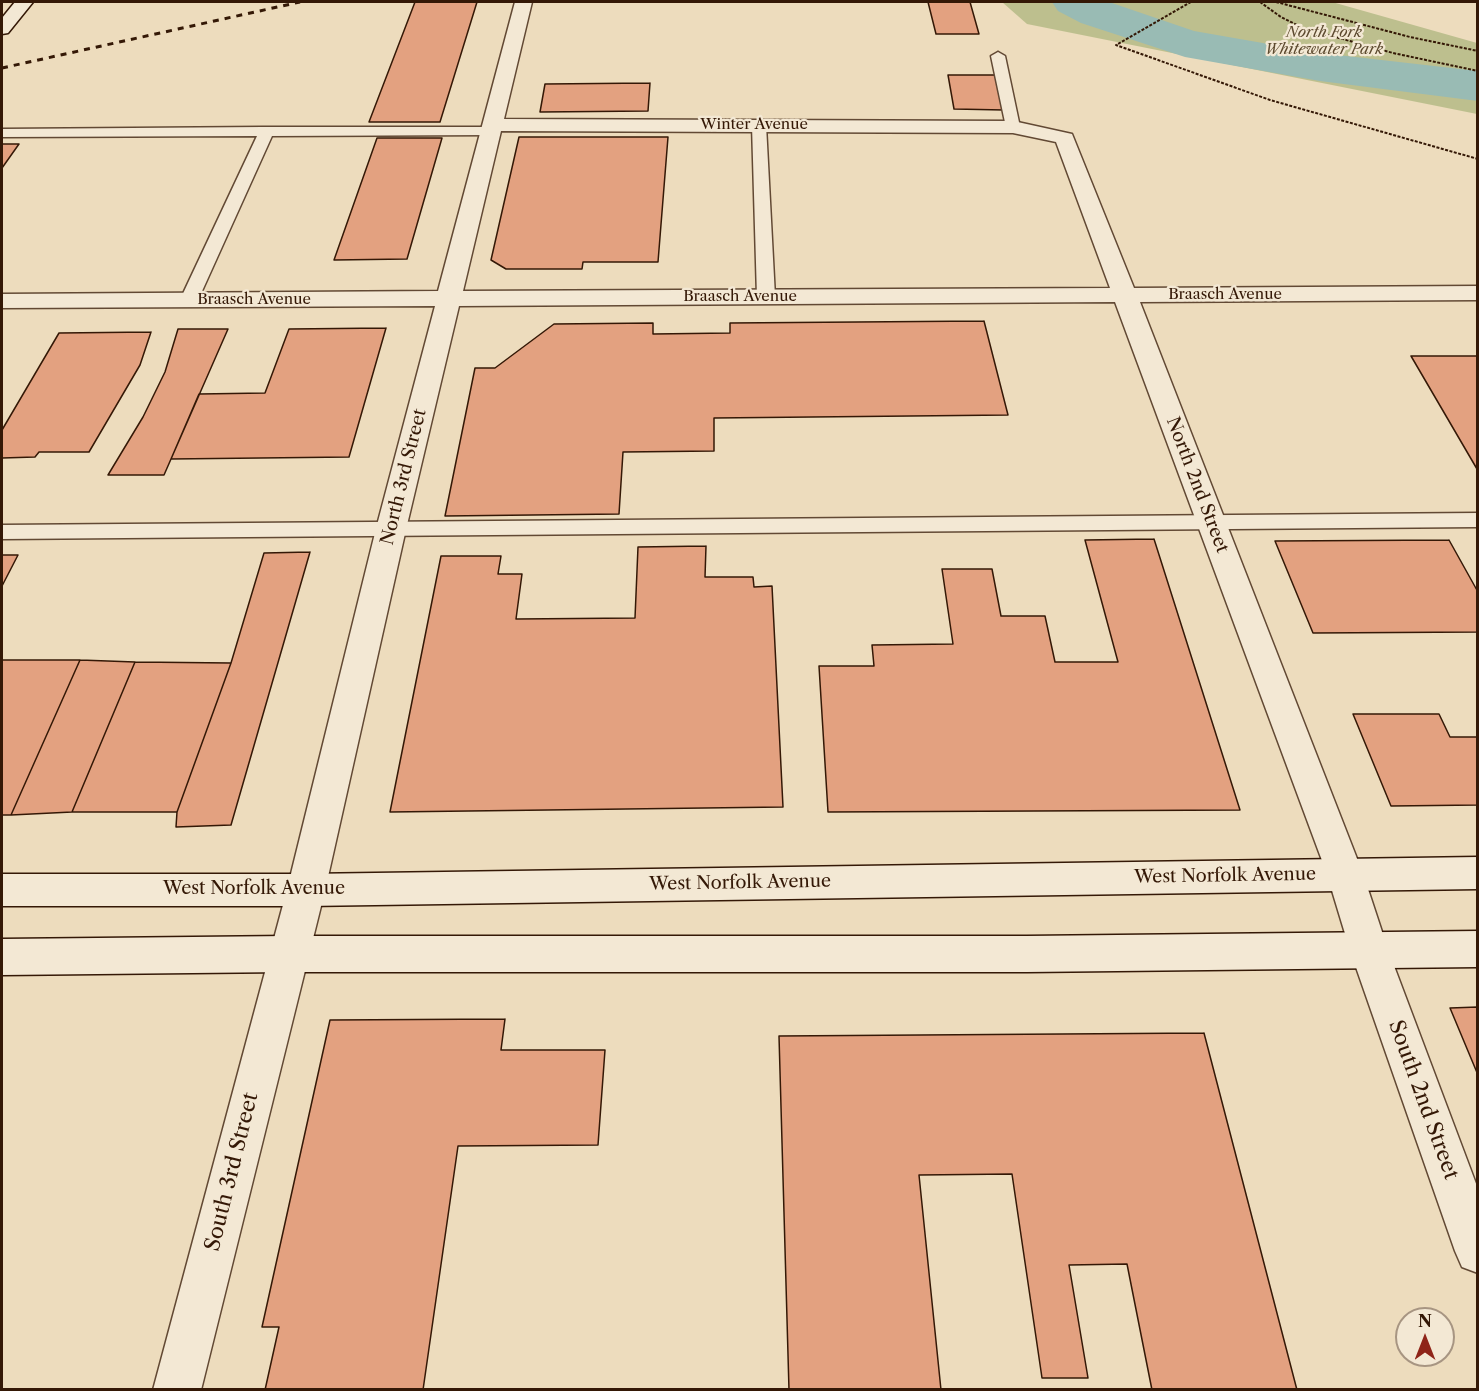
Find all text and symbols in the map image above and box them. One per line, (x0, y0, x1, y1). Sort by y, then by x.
park label: North Fork Whitewater Park (1265, 24, 1383, 59)
street label: Winter Avenue (700, 116, 808, 134)
street label: Braasch Avenue (1168, 286, 1282, 304)
street label: Braasch Avenue (683, 288, 797, 306)
street label: Braasch Avenue (197, 291, 311, 309)
street label: North 3rd Street (377, 407, 431, 547)
street label: North 2nd Street (1161, 414, 1233, 556)
street label: West Norfolk Avenue (1134, 864, 1316, 888)
street label: West Norfolk Avenue (649, 871, 831, 895)
street label: West Norfolk Avenue (163, 878, 345, 900)
street label: South 2nd Street (1382, 1017, 1464, 1183)
street label: South 3rd Street (200, 1090, 264, 1254)
north arrow (1395, 1307, 1455, 1367)
text: N (1418, 1311, 1432, 1331)

